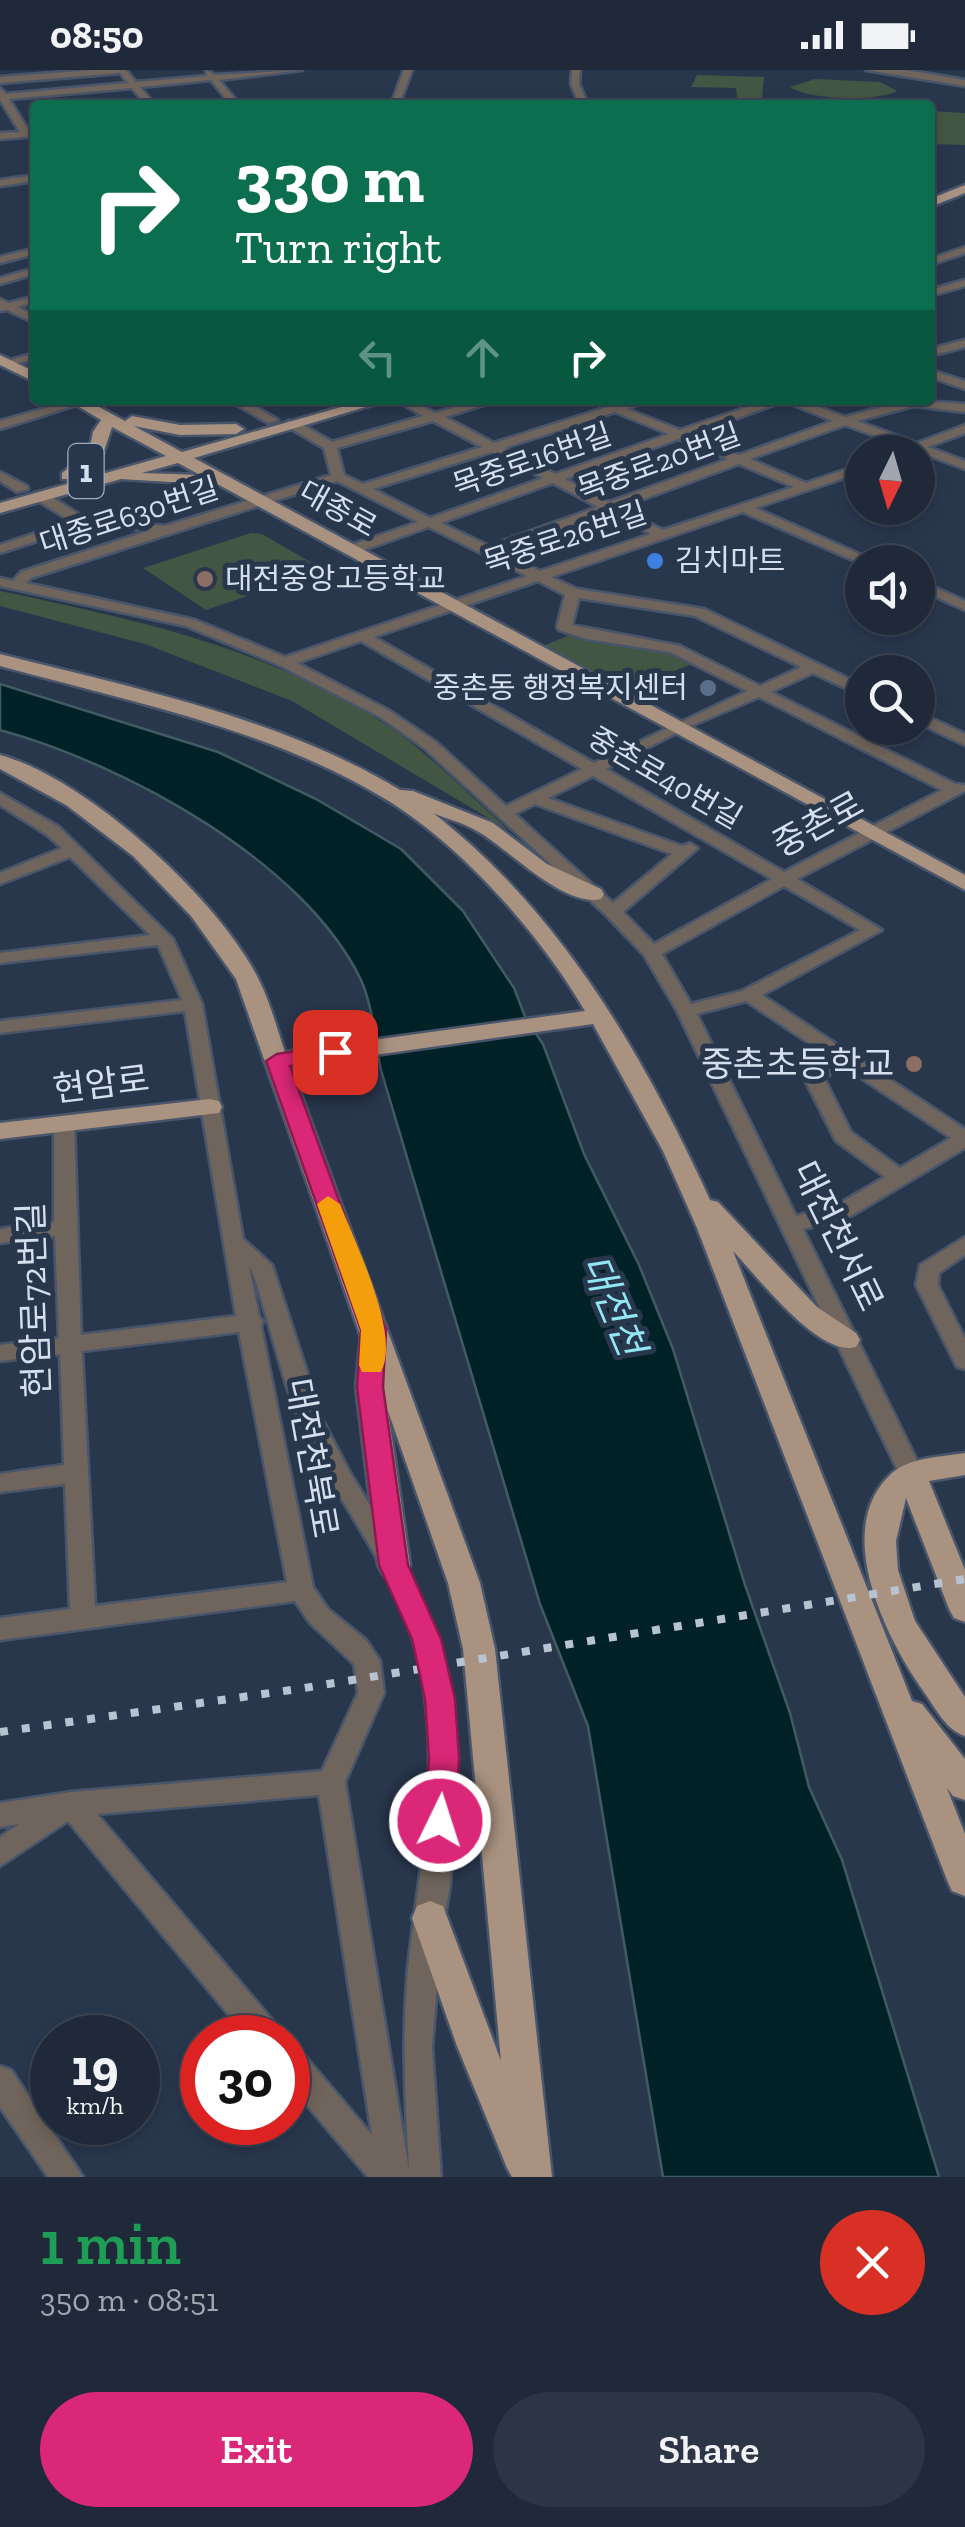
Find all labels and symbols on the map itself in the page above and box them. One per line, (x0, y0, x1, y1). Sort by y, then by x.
street label: 목중로16번길 (448, 416, 616, 504)
street label: 목중로20번길 (573, 416, 745, 508)
north arrow (845, 435, 935, 525)
road number: 1 (68, 444, 104, 498)
street label: 대종로630번길 (35, 470, 223, 562)
street label: 대종로 (293, 473, 383, 545)
street label: 목중로26번길 (479, 495, 651, 581)
place label: 김치마트 (675, 543, 785, 579)
marker: 김치마트 (644, 550, 666, 572)
place label: 대전중앙고등학교 (225, 561, 446, 597)
marker: 대전중앙고등학교 (194, 568, 216, 590)
place label: 중촌동 행정복지센터 (433, 670, 688, 706)
marker: 중촌동 행정복지센터 (697, 677, 719, 699)
street label: 중촌로40번길 (582, 720, 748, 836)
street label: 중촌로 (766, 782, 870, 866)
pin (293, 1010, 378, 1095)
place label: 중촌초등학교 (701, 1043, 894, 1085)
marker: 중촌초등학교 (903, 1053, 925, 1075)
street label: 현암로 (50, 1057, 152, 1111)
street label: 대전천서로 (784, 1154, 892, 1318)
street label: 현암로72번길 (10, 1202, 58, 1398)
water label: 대전천 (571, 1248, 656, 1366)
street label: 대전천북로 (277, 1375, 347, 1541)
position arrow (388, 1769, 492, 1873)
speed limit sign: 30 (180, 2015, 310, 2145)

